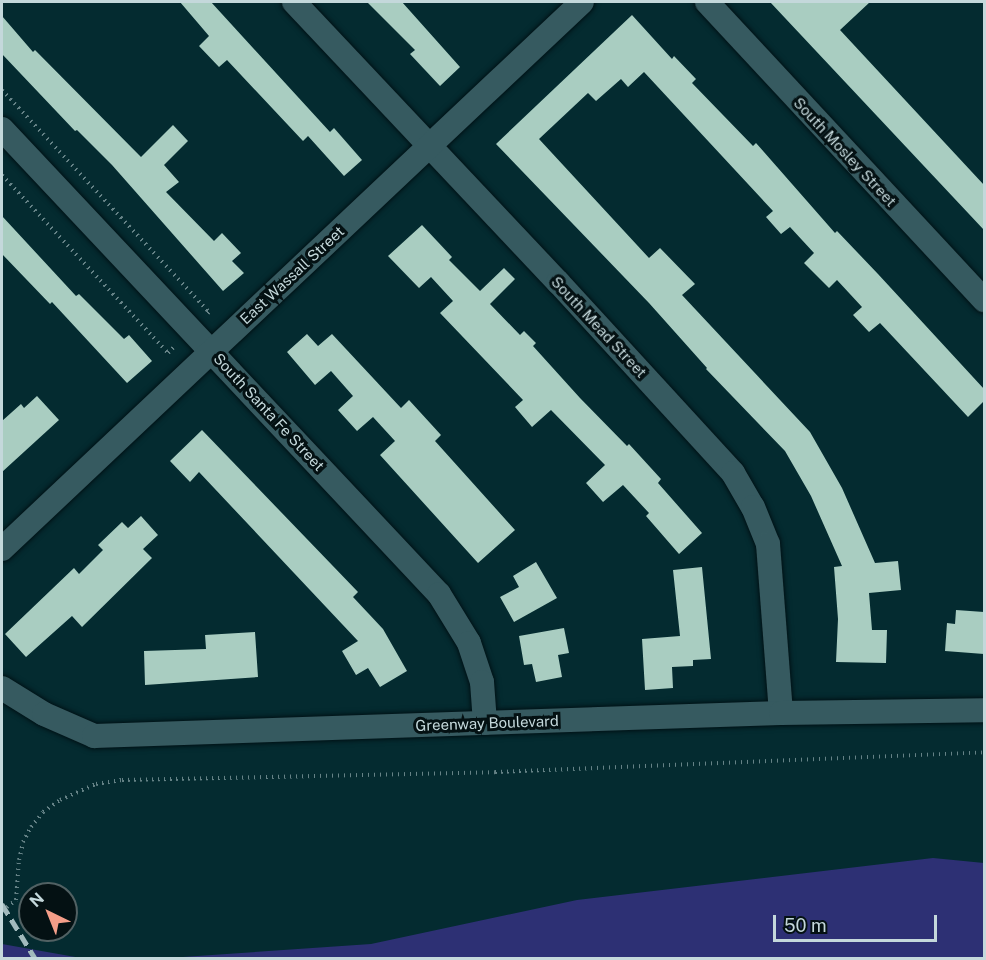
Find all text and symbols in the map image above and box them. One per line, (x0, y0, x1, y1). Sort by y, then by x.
street label: South Mosley Street (790, 94, 900, 210)
street label: East Wassall Street (236, 222, 348, 328)
street label: South Mead Street (548, 273, 650, 381)
street label: South Santa Fe Street (210, 349, 328, 475)
street label: Greenway Boulevard (415, 711, 559, 735)
north arrow (18, 882, 78, 942)
text: N (26, 889, 48, 911)
scale bar (776, 903, 940, 941)
text: 50 m (784, 915, 827, 936)

